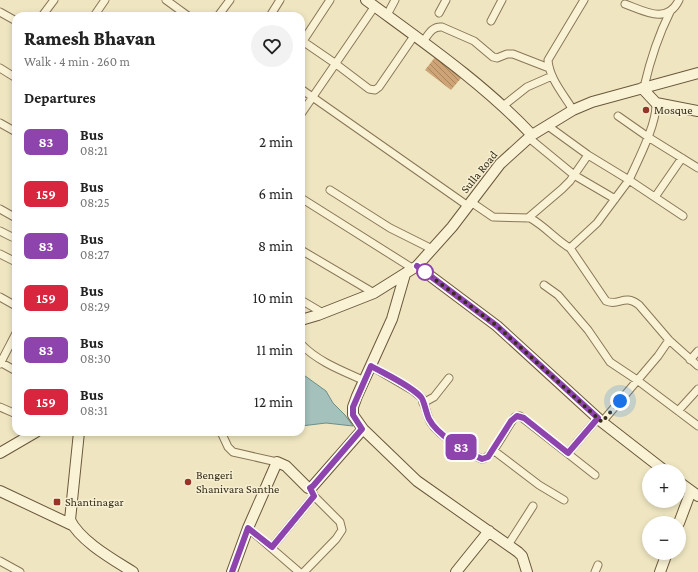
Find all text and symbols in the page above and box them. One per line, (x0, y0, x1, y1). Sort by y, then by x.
button: heart (251, 25, 293, 67)
text: Ramesh Bhavan (24, 28, 155, 49)
text: Walk · 4 min · 260 m (24, 54, 130, 69)
text: Departures (24, 90, 96, 106)
place label: Mosque (654, 103, 692, 117)
marker: Mosque (641, 105, 651, 115)
text: Bus (80, 127, 103, 143)
text: 83 (39, 134, 53, 150)
text: 2 min (259, 134, 293, 150)
text: 08:21 (80, 143, 108, 158)
street label: Sulla Road (458, 147, 501, 196)
text: Bus (80, 179, 103, 195)
text: 159 (36, 186, 56, 202)
text: 6 min (259, 186, 293, 202)
text: 08:25 (80, 195, 110, 210)
text: Bus (80, 231, 103, 247)
text: 83 (39, 238, 53, 254)
text: 8 min (258, 238, 293, 254)
text: 08:27 (80, 247, 109, 262)
unlabelled marker (416, 263, 434, 281)
text: Bus (80, 283, 103, 299)
text: 159 (36, 290, 56, 306)
text: 10 min (253, 290, 293, 306)
text: 08:29 (80, 299, 110, 314)
text: Bus (80, 335, 103, 351)
text: 83 (39, 342, 53, 358)
text: 11 min (256, 342, 293, 358)
text: 08:30 (80, 351, 111, 366)
text: Bus (80, 387, 103, 403)
your location (610, 391, 630, 411)
text: 159 (36, 394, 56, 410)
text: 12 min (254, 394, 293, 410)
text: 08:31 (80, 403, 108, 418)
line badge: 83 (443, 434, 479, 460)
text: 83 (454, 439, 468, 455)
map controls (642, 464, 686, 560)
button: + (642, 464, 686, 508)
place label: Bengeri Shanivara Santhe (196, 468, 279, 496)
marker: Bengeri Shanivara Santhe (183, 477, 193, 487)
place label: Shantinagar (65, 495, 124, 509)
marker: Shantinagar (52, 497, 62, 507)
button: − (642, 516, 686, 560)

